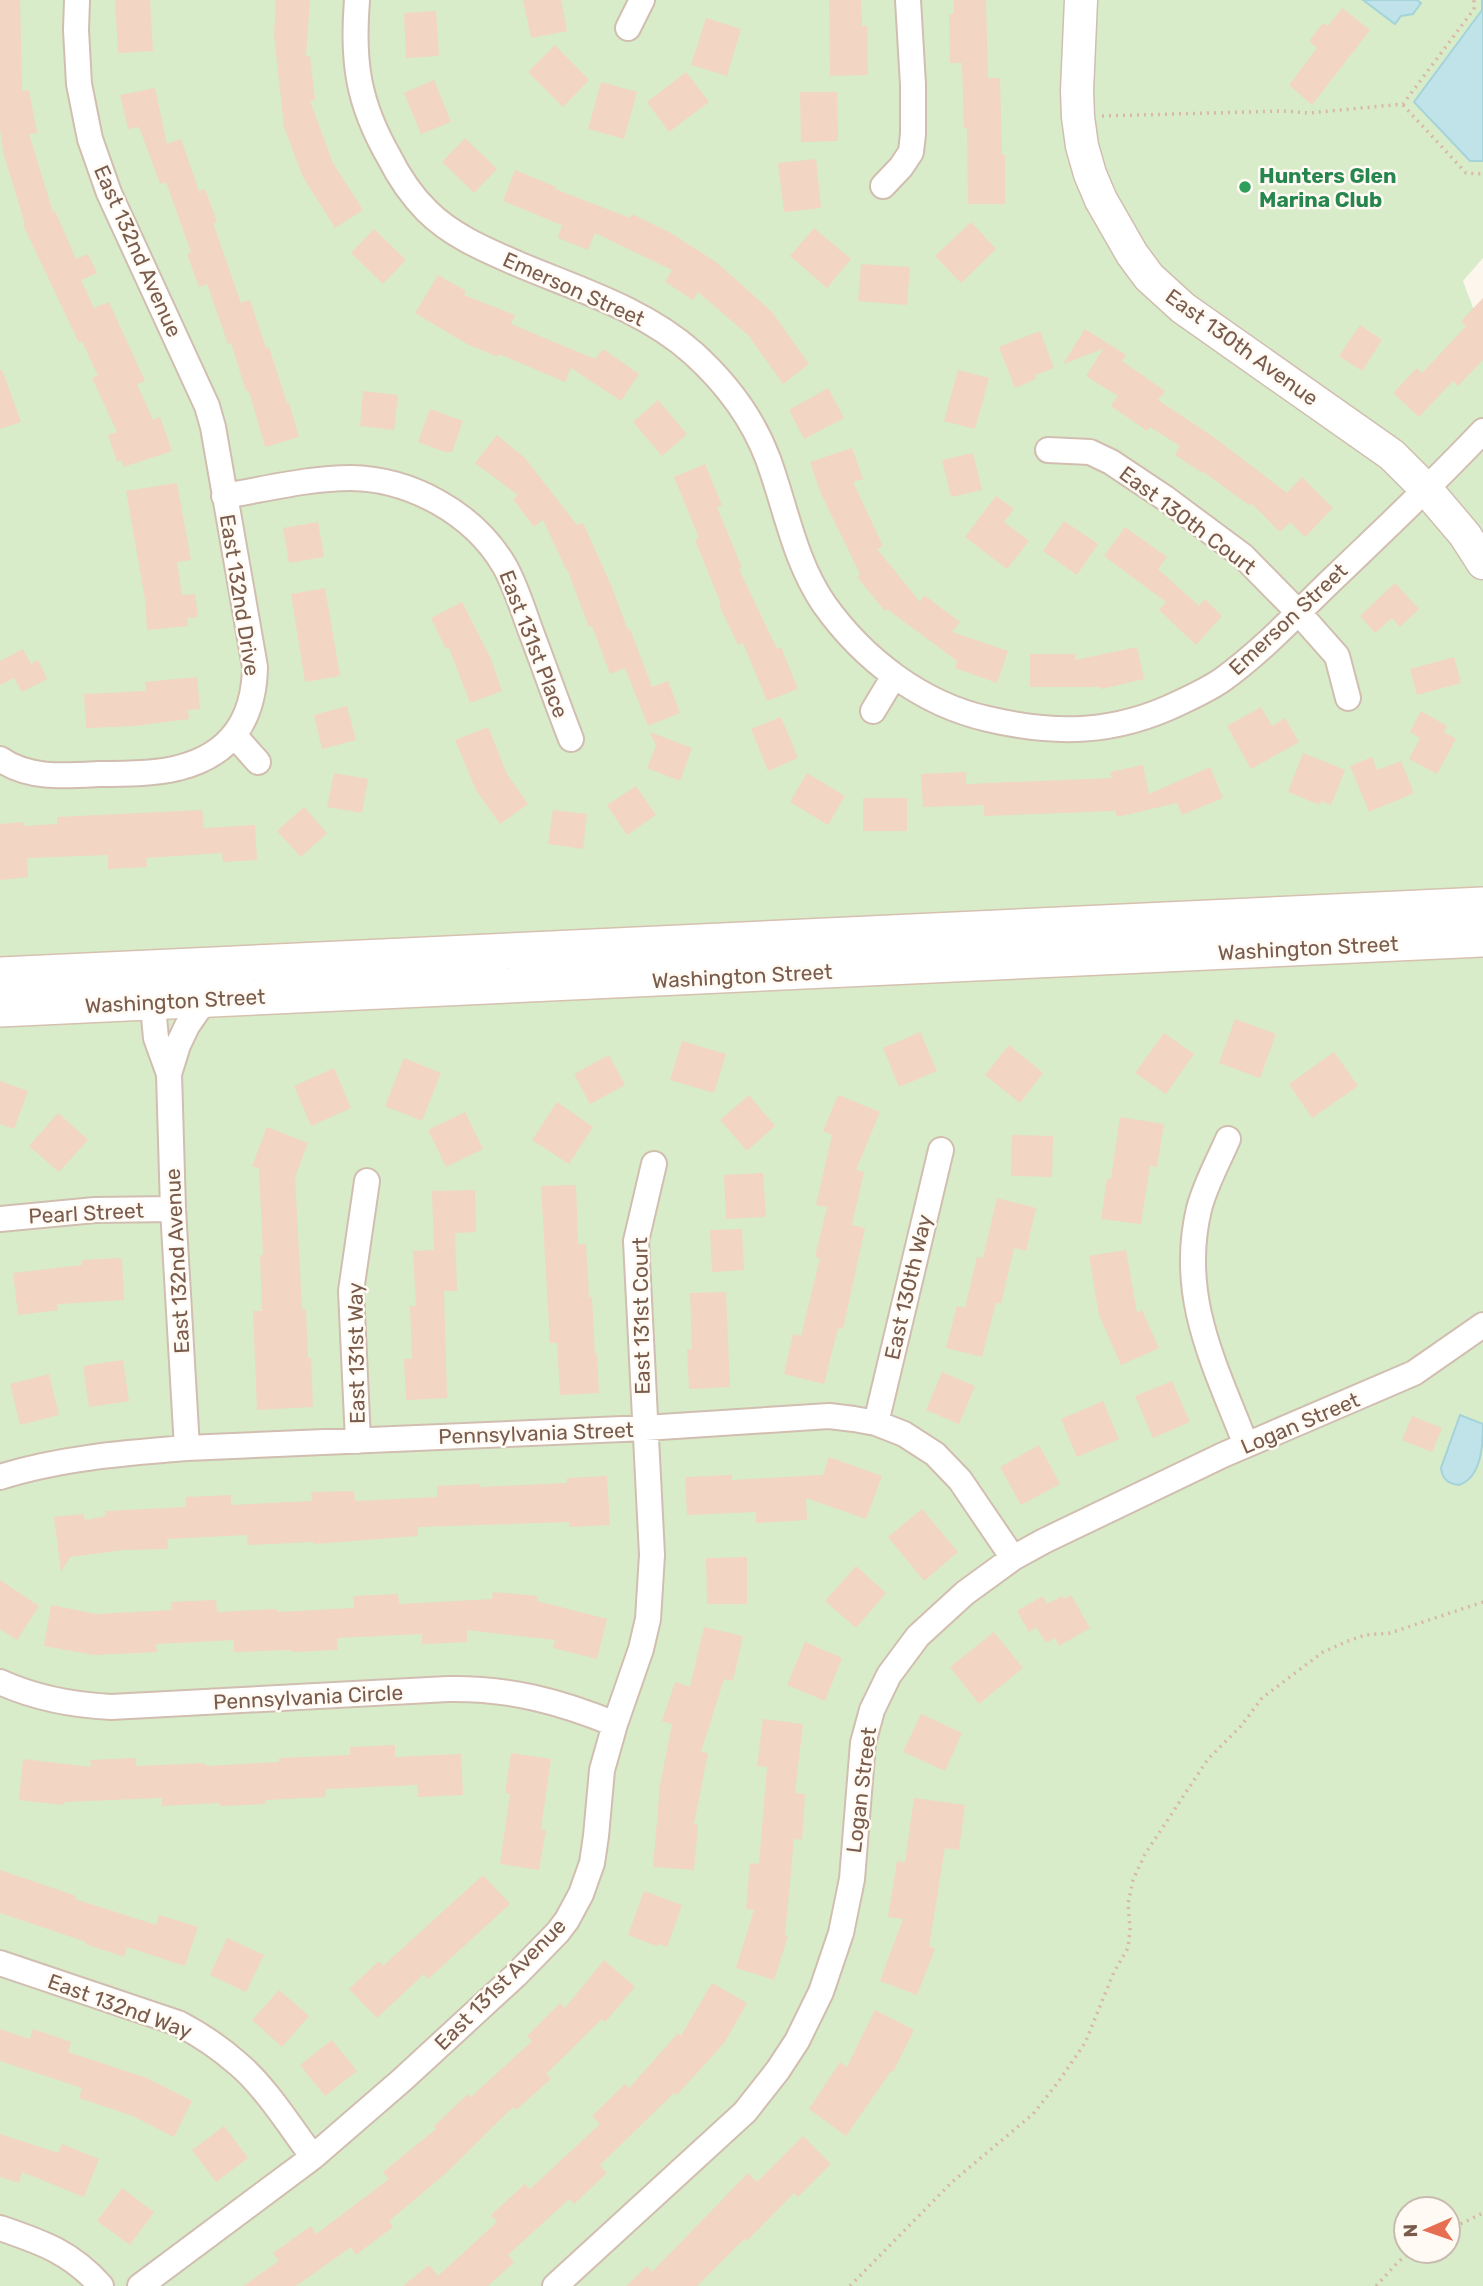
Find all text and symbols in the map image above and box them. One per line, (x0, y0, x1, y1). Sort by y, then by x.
street label: East 132nd Avenue (89, 161, 187, 341)
place label: Hunters Glen Marina Club (1259, 163, 1397, 212)
marker: Hunters Glen Marina Club (1237, 179, 1253, 195)
street label: Emerson Street (499, 247, 649, 331)
street label: East 130th Avenue (1161, 283, 1323, 411)
street label: East 130th Court (1115, 461, 1261, 579)
street label: East 132nd Drive (215, 512, 265, 678)
street label: Emerson Street (1224, 558, 1352, 680)
street label: East 131st Place (494, 567, 574, 721)
street label: Washington Street (1217, 931, 1399, 965)
street label: Washington Street (651, 959, 833, 993)
street label: Washington Street (84, 984, 266, 1018)
street label: East 132nd Avenue (160, 1168, 194, 1354)
street label: Pearl Street (28, 1197, 144, 1229)
street label: East 130th Way (879, 1211, 937, 1362)
street label: East 131st Court (627, 1237, 655, 1395)
street label: East 131st Way (342, 1282, 370, 1424)
street label: Logan Street (1237, 1387, 1363, 1459)
street label: Pennsylvania Street (438, 1417, 634, 1449)
street label: Pennsylvania Circle (212, 1680, 404, 1714)
street label: Logan Street (841, 1726, 881, 1854)
street label: East 131st Avenue (429, 1913, 571, 2055)
street label: East 132nd Way (44, 1968, 196, 2044)
north arrow (1392, 2195, 1462, 2265)
text: N (1399, 2223, 1422, 2238)

